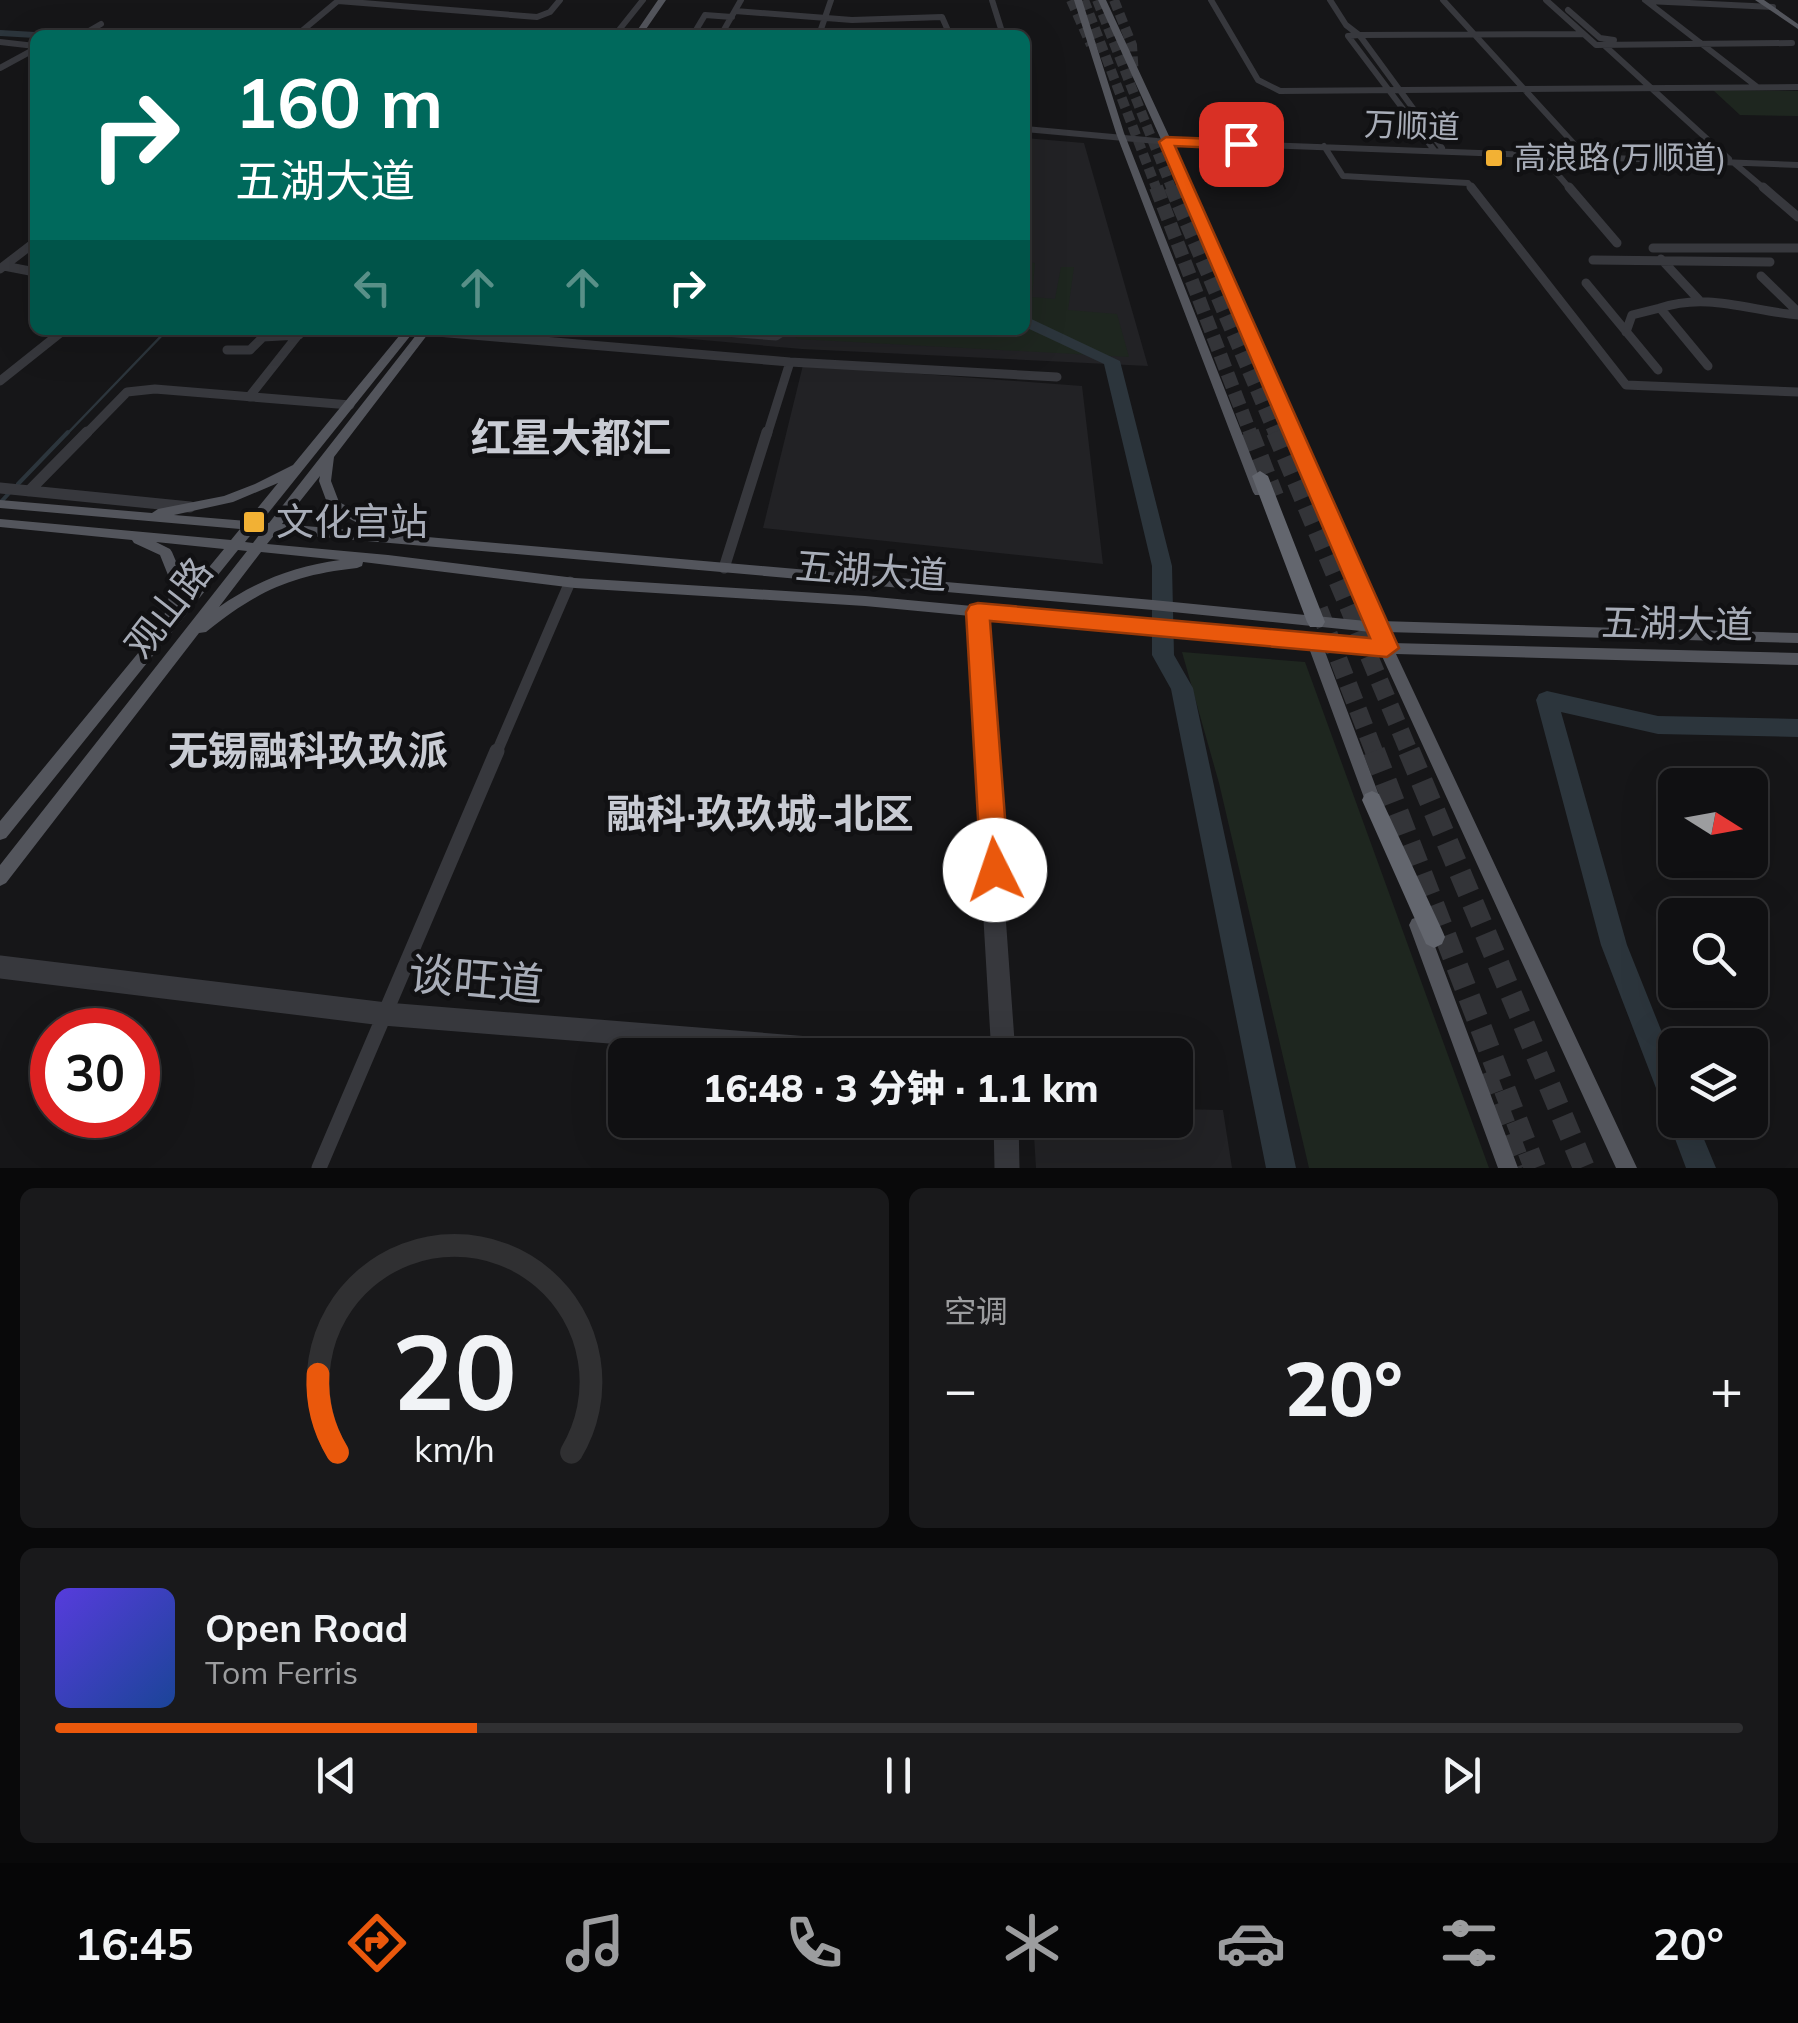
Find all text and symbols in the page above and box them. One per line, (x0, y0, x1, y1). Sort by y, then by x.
text: 160 m (235, 58, 443, 146)
icon: right (70, 70, 200, 200)
pin (1199, 102, 1284, 187)
street label: 万顺道 (1363, 103, 1461, 147)
icon: arrive (1214, 117, 1269, 172)
place label: 高浪路(万顺道) (1514, 137, 1726, 177)
marker: 高浪路(万顺道) (1483, 147, 1505, 169)
text: 五湖大道 (235, 152, 415, 208)
icon: left (345, 260, 400, 315)
icon: ahead (450, 260, 505, 315)
icon: ahead (555, 260, 610, 315)
icon: right (660, 260, 715, 315)
district label: 红星大都汇 (471, 412, 671, 462)
place label: 文化宫站 (276, 497, 428, 545)
marker: 文化宫站 (241, 509, 267, 535)
street label: 五湖大道 (794, 541, 949, 599)
street label: 观山路 (114, 548, 222, 667)
street label: 五湖大道 (1601, 598, 1753, 648)
district label: 无锡融科玖玖派 (168, 725, 448, 775)
north arrow (1658, 768, 1768, 878)
map controls (1658, 768, 1768, 1138)
district label: 融科·玖玖城-北区 (606, 788, 914, 838)
position arrow (943, 818, 1047, 922)
button: search (1658, 898, 1768, 1008)
street label: 谈旺道 (406, 944, 546, 1012)
speed limit sign: 30 (30, 1008, 160, 1138)
button: layers (1658, 1028, 1768, 1138)
text: 16:48 · 3 分钟 · 1.1 km (702, 1064, 1099, 1112)
text: 空调 (944, 1291, 1008, 1331)
text: 20 (392, 1305, 517, 1436)
text: 20° (1284, 1341, 1403, 1435)
text: − (944, 1354, 977, 1423)
text: + (1710, 1354, 1743, 1423)
text: km/h (414, 1426, 495, 1471)
text: Open Road (205, 1604, 408, 1652)
text: Tom Ferris (205, 1652, 358, 1692)
icon: previous (309, 1748, 364, 1803)
icon: pause (871, 1748, 926, 1803)
icon: next (1434, 1748, 1489, 1803)
icon: directions (342, 1908, 412, 1978)
icon: music (560, 1908, 630, 1978)
icon: phone (779, 1908, 849, 1978)
icon: climate (997, 1908, 1067, 1978)
icon: car (1216, 1908, 1286, 1978)
icon: filters (1434, 1908, 1504, 1978)
text: 16:45 (74, 1915, 193, 1971)
text: 20° (1653, 1915, 1724, 1971)

